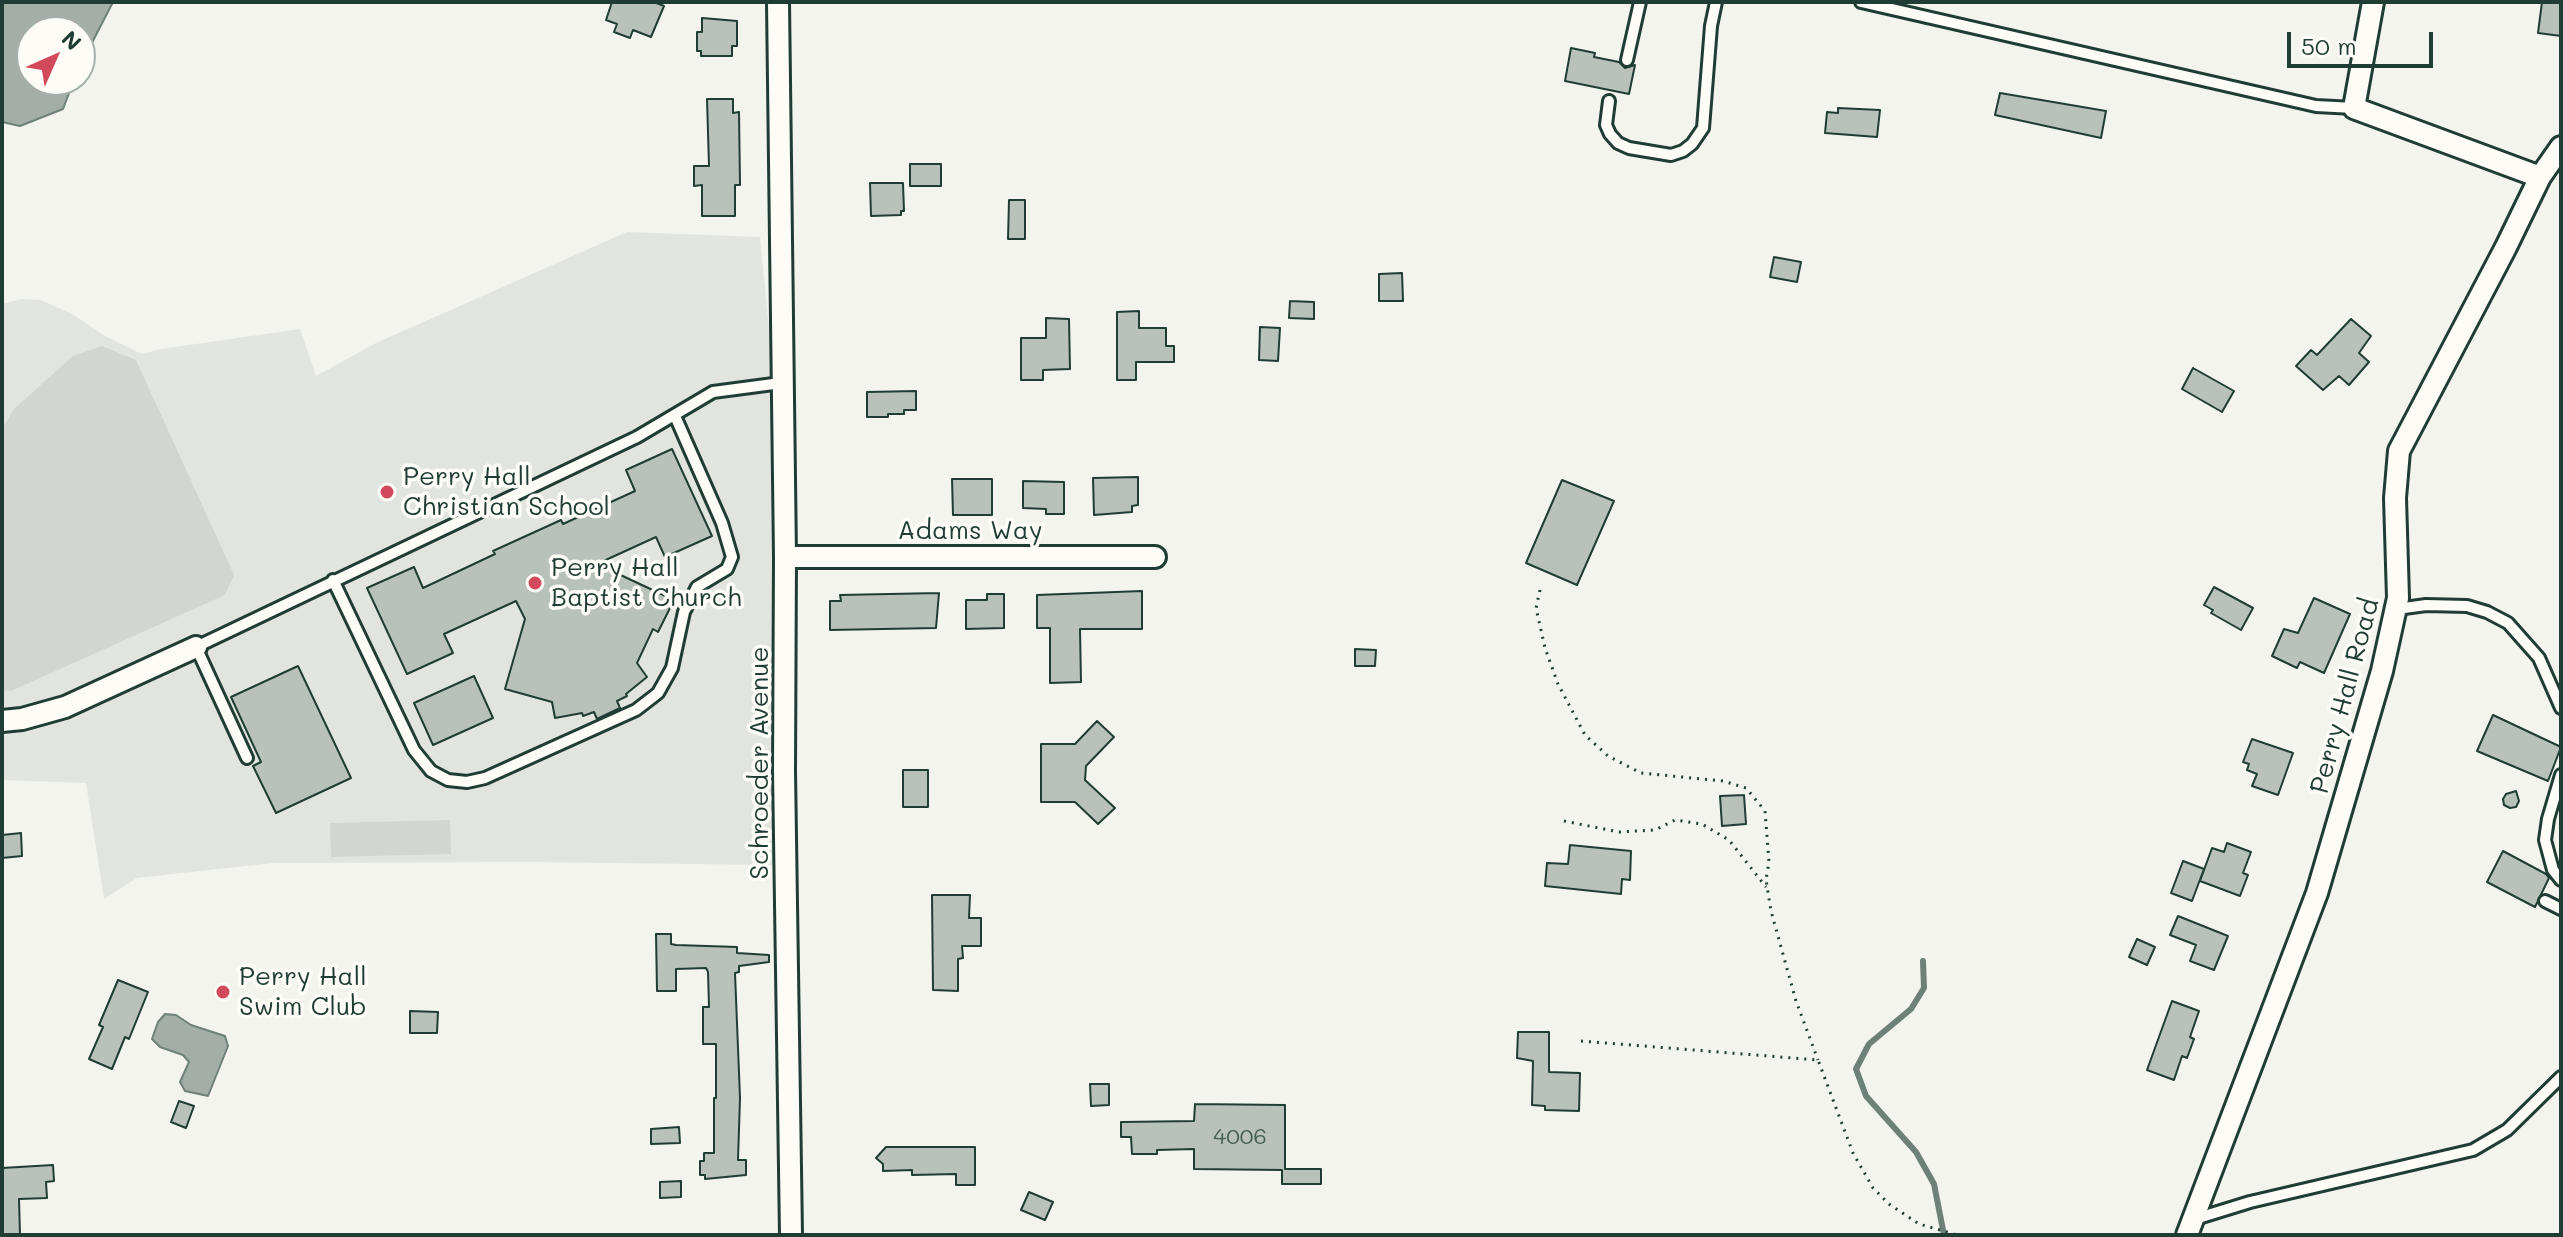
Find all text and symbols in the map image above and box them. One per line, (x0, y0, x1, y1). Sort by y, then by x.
north arrow (16, 16, 96, 96)
scale bar (2291, 16, 2437, 66)
text: N (56, 24, 88, 56)
text: 50 m (2301, 30, 2357, 61)
place label: Perry Hall Christian School (403, 461, 610, 522)
marker: Perry Hall Christian School (378, 483, 396, 501)
street label: Adams Way (898, 515, 1042, 547)
place label: Perry Hall Baptist Church (551, 552, 742, 614)
marker: Perry Hall Baptist Church (526, 574, 544, 592)
street label: Perry Hall Road (2304, 595, 2386, 797)
street label: Schroeder Avenue (744, 646, 776, 880)
place label: Perry Hall Swim Club (239, 961, 367, 1022)
marker: Perry Hall Swim Club (214, 983, 232, 1001)
house number: 4006 (1213, 1124, 1267, 1150)

